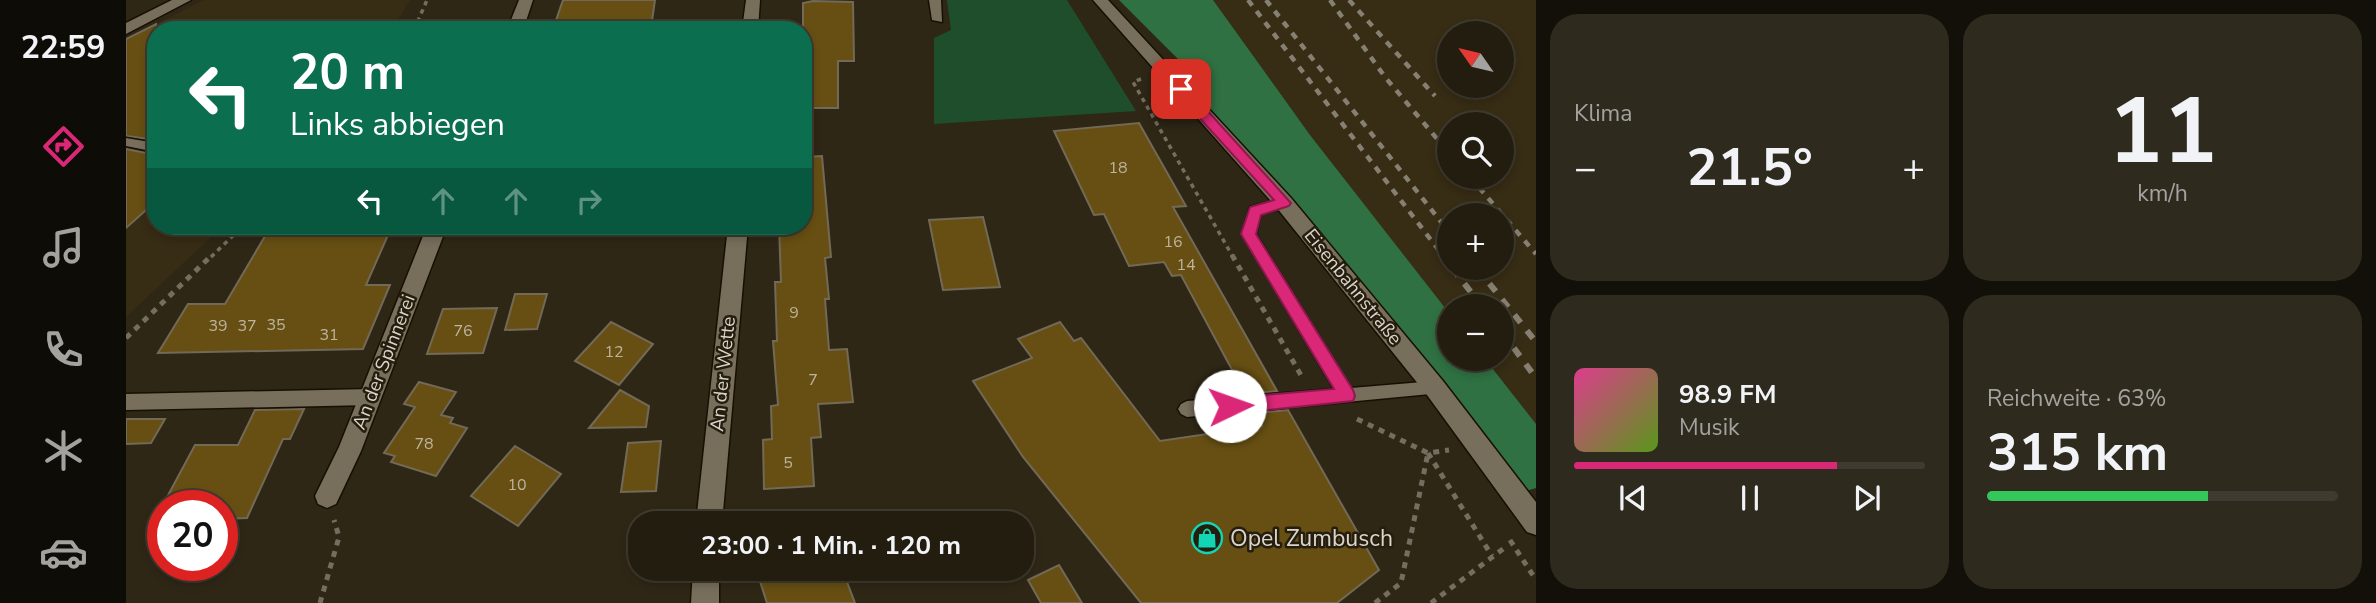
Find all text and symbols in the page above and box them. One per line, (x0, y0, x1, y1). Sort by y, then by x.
north arrow (1437, 21, 1514, 98)
map controls (1437, 21, 1514, 371)
text: 22:59 (21, 26, 105, 69)
text: 20 m (290, 39, 405, 106)
icon: left (175, 49, 266, 140)
pin (1151, 59, 1211, 119)
icon: arrive (1162, 70, 1200, 108)
text: 11 (2108, 70, 2217, 194)
text: Klima (1574, 98, 1632, 129)
text: Links abbiegen (290, 103, 505, 146)
button: search (1437, 112, 1514, 189)
icon: directions (39, 122, 88, 171)
text: 21.5° (1686, 132, 1813, 203)
text: − (1574, 143, 1597, 194)
text: + (1902, 143, 1925, 194)
house number: 18 (1108, 157, 1128, 179)
text: km/h (2137, 178, 2188, 209)
icon: left (351, 182, 389, 220)
icon: ahead (424, 182, 462, 220)
icon: ahead (497, 182, 535, 220)
icon: right (570, 182, 608, 220)
button: + (1437, 203, 1514, 280)
icon: music (39, 223, 88, 272)
street label: Eisenbahnstraße (1298, 223, 1408, 351)
house number: 16 (1163, 231, 1183, 253)
house number: 14 (1176, 254, 1196, 276)
street label: An der Spinnerei (346, 291, 422, 433)
button: − (1437, 294, 1514, 371)
house number: 9 (789, 302, 799, 324)
house number: 35 (266, 314, 286, 336)
house number: 39 (208, 315, 228, 337)
house number: 37 (237, 315, 257, 337)
street label: An der Wette (704, 315, 742, 433)
house number: 76 (453, 320, 473, 342)
house number: 31 (319, 324, 339, 346)
icon: phone (39, 325, 88, 374)
house number: 12 (604, 341, 624, 363)
house number: 7 (808, 369, 818, 391)
position arrow (1193, 369, 1267, 443)
text: 98.9 FM (1679, 377, 1776, 412)
text: Reichweite · 63% (1987, 383, 2166, 414)
text: Musik (1679, 412, 1739, 443)
text: 315 km (1987, 417, 2168, 488)
icon: climate (39, 426, 88, 475)
house number: 78 (414, 433, 434, 455)
house number: 5 (783, 452, 793, 474)
house number: 10 (507, 474, 527, 496)
icon: previous (1614, 479, 1652, 517)
icon: pause (1731, 479, 1769, 517)
icon: next (1848, 479, 1886, 517)
speed limit sign: 20 (147, 490, 238, 581)
shop icon: Opel Zumbusch (1190, 521, 1224, 555)
place label: Opel Zumbusch (1230, 523, 1393, 554)
icon: car (39, 528, 88, 577)
text: 23:00 · 1 Min. · 120 m (701, 528, 961, 563)

